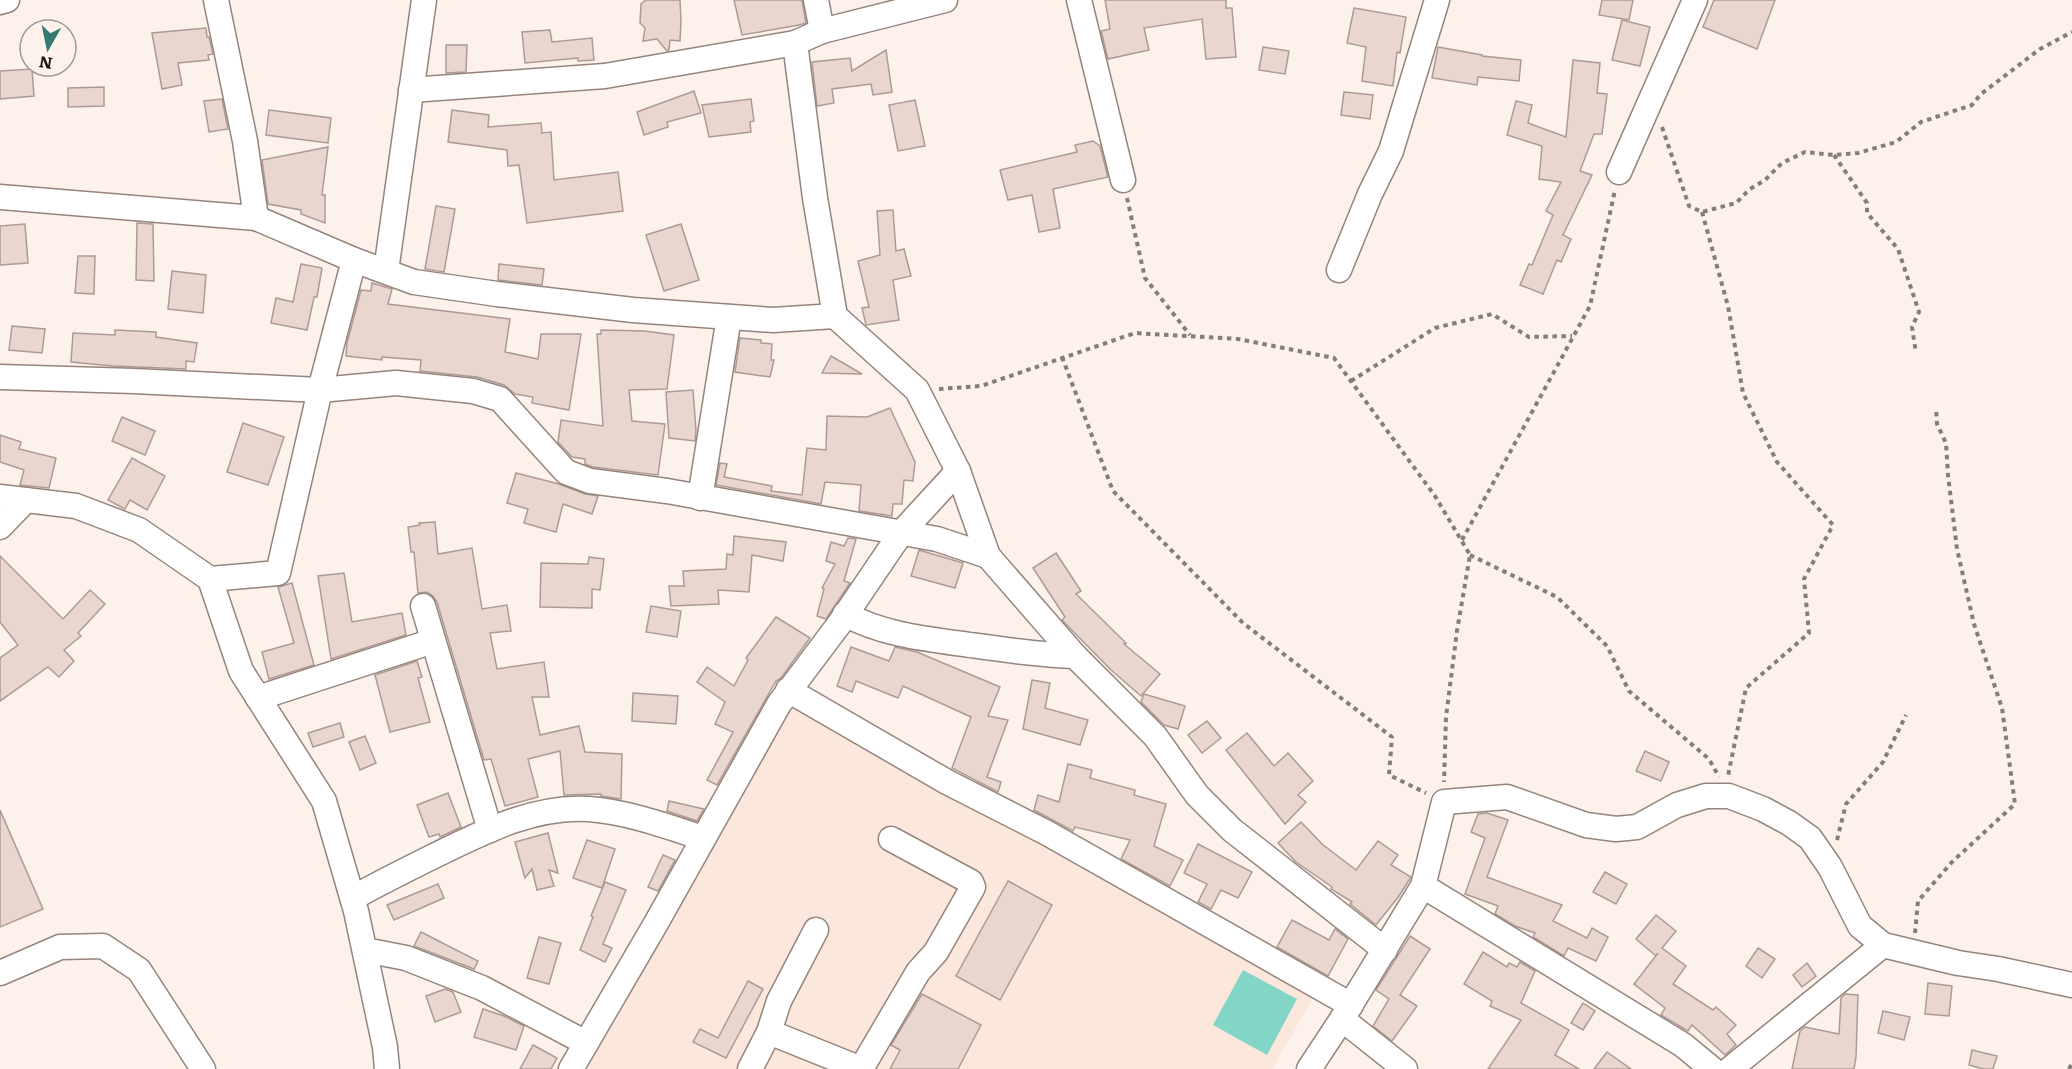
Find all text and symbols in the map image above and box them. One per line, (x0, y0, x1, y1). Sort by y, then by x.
north arrow (18, 18, 78, 78)
text: N (37, 51, 54, 77)

